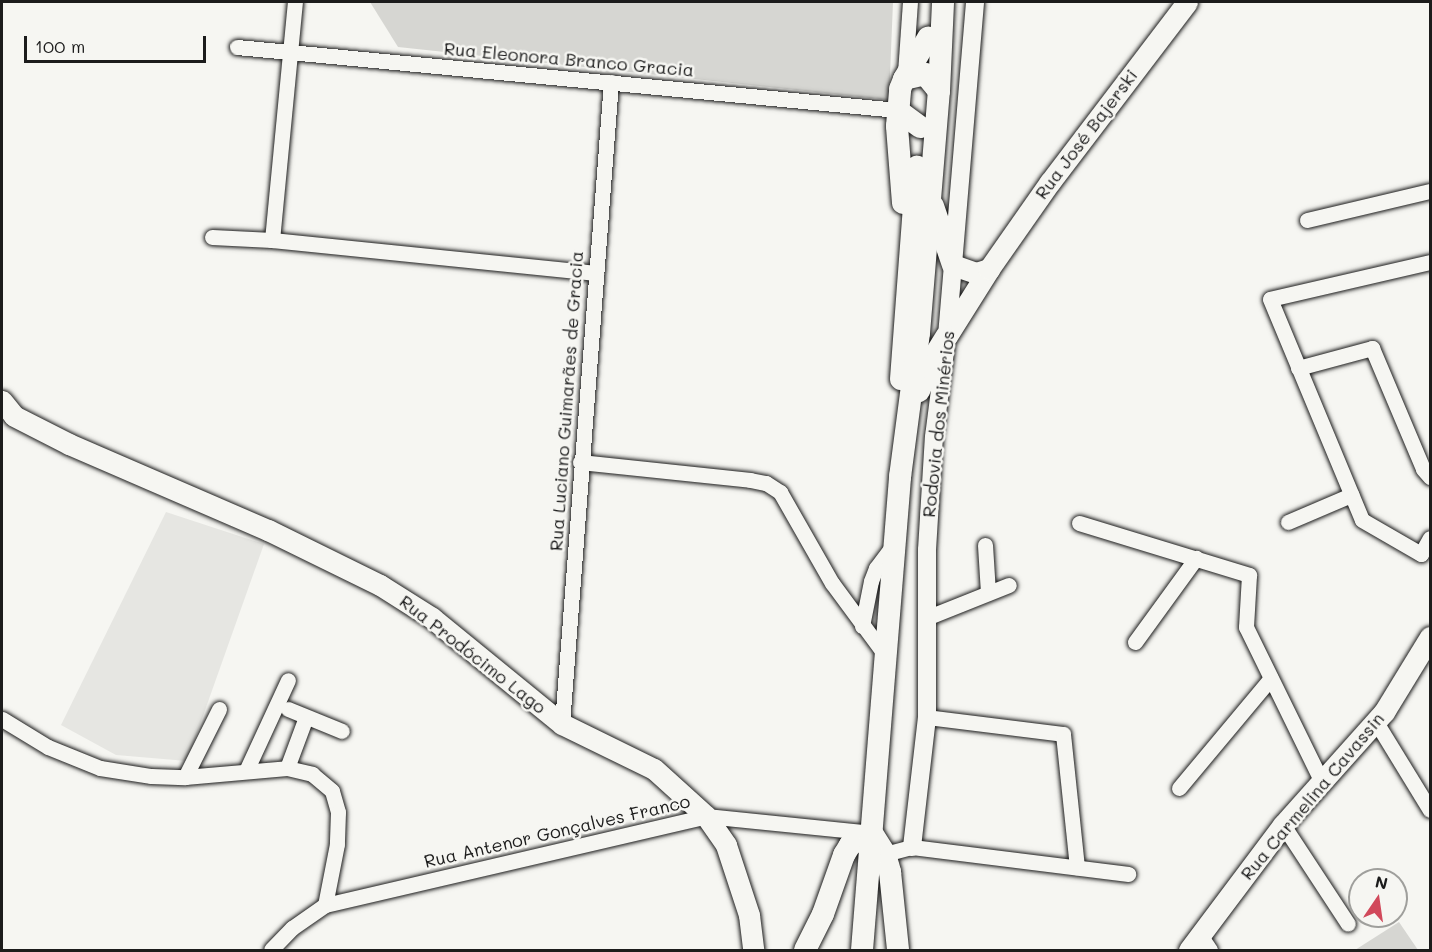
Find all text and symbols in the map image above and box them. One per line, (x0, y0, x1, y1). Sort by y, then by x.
scale bar (27, 24, 208, 62)
text: 100 m (35, 34, 85, 58)
street label: Rua Eleonora Branco Gracia (443, 37, 695, 81)
street label: Rua José Bajerski (1030, 65, 1142, 203)
street label: Rua Luciano Guimarães de Gracia (545, 250, 587, 552)
street label: Rodovia dos Minérios (917, 329, 959, 519)
street label: Rua Prodócimo Lago (396, 590, 550, 718)
street label: Rua Carmelina Cavassin (1236, 708, 1388, 884)
street label: Rua Antenor Gonçalves Franco (422, 790, 692, 872)
north arrow (1348, 868, 1408, 928)
text: N (1373, 870, 1390, 894)

